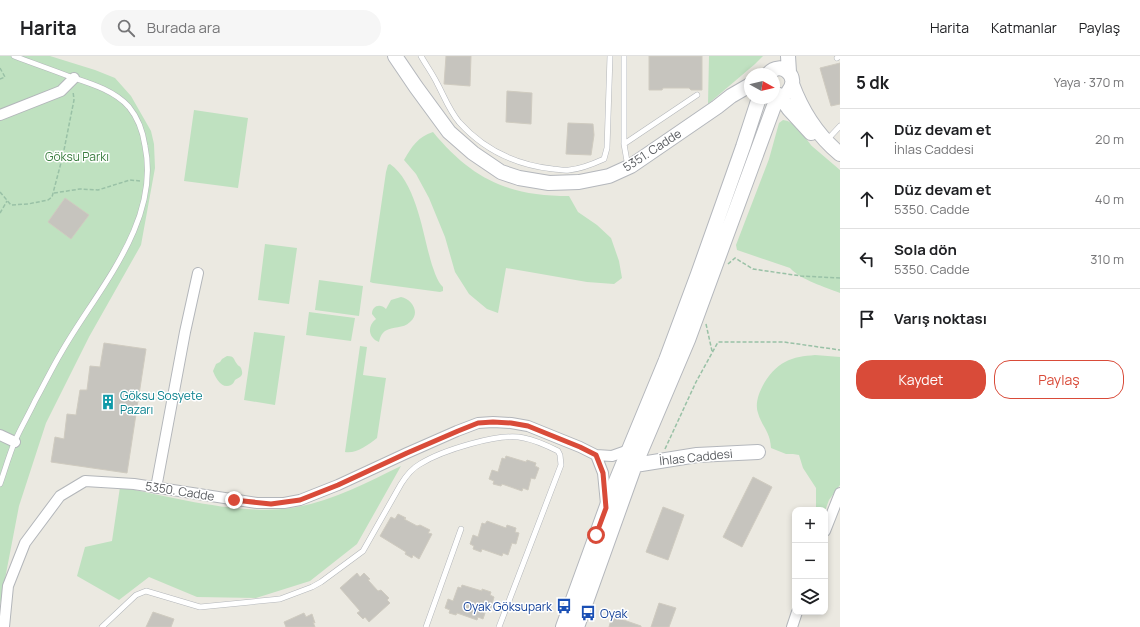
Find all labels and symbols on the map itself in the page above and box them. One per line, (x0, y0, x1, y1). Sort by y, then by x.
north arrow (744, 68, 780, 104)
street label: 5351. Cadde (619, 125, 685, 175)
park label: Göksu Parkı (45, 148, 109, 165)
place label: Göksu Sosyete Pazarı (120, 387, 202, 418)
building icon: Göksu Sosyete Pazarı (99, 393, 117, 411)
street label: İhlas Caddesi (658, 445, 734, 469)
street label: 5350. Cadde (144, 477, 216, 505)
route end (225, 491, 243, 509)
route start (587, 526, 605, 544)
bus stop icon: Oyak Göksupark (555, 597, 573, 615)
place label: Oyak Göksupark (463, 598, 553, 615)
bus stop icon: Oyak (579, 604, 597, 622)
place label: Oyak (600, 605, 628, 622)

